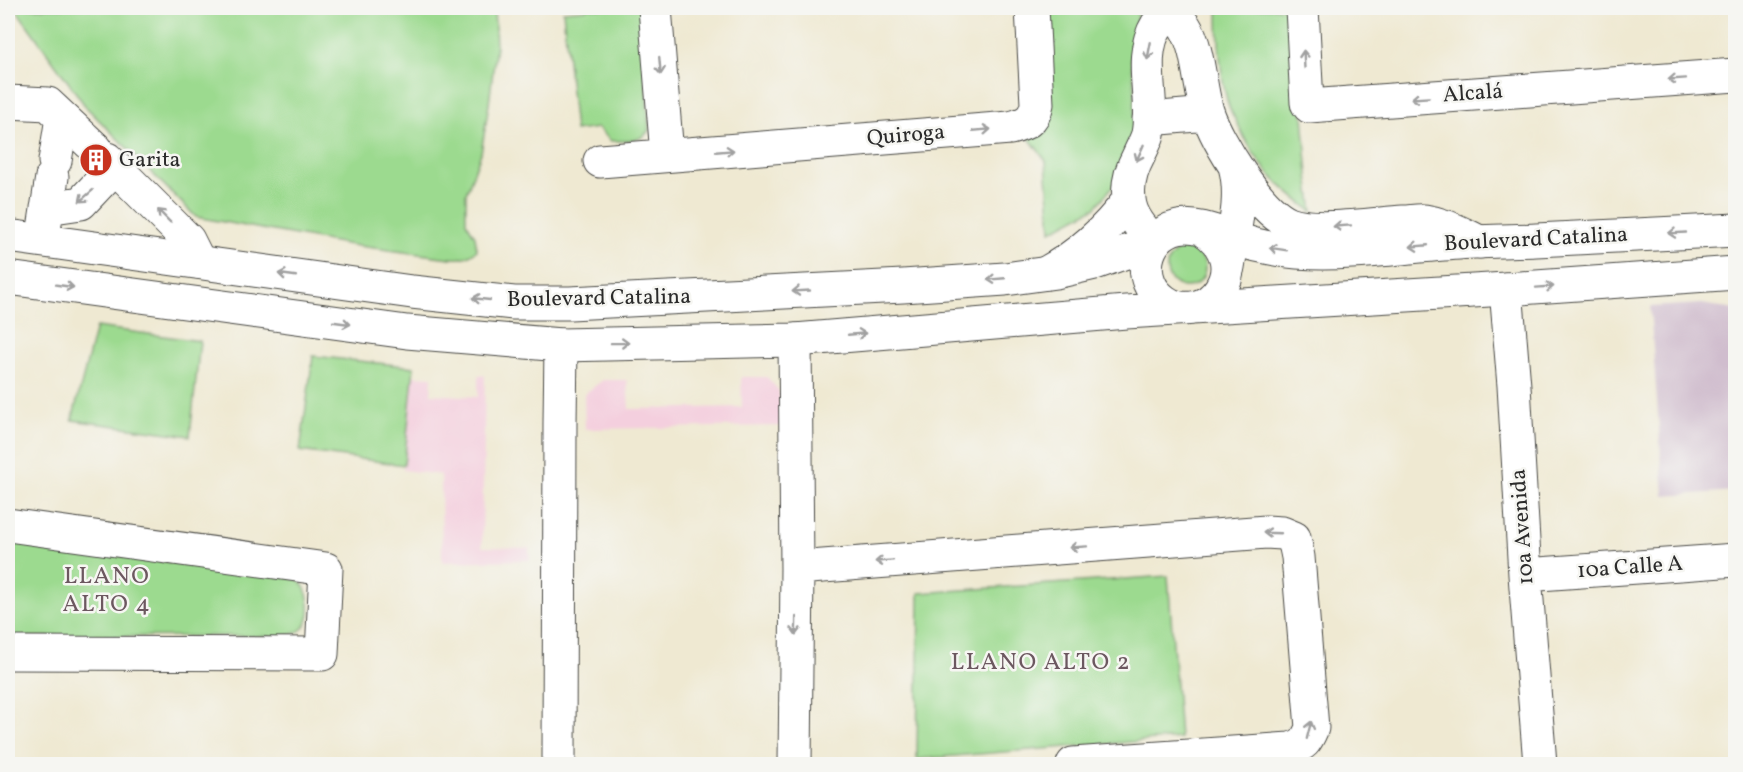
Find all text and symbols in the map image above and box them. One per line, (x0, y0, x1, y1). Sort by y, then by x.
one-way arrow (1143, 41, 1154, 60)
one-way arrow (1299, 50, 1310, 70)
one-way arrow (655, 55, 666, 75)
one-way arrow (1668, 74, 1688, 85)
street label: Alcalá (1442, 76, 1504, 112)
one-way arrow (1410, 93, 1430, 104)
street label: Quiroga (866, 117, 946, 155)
one-way arrow (972, 124, 992, 135)
building icon: Garita (78, 142, 114, 178)
one-way arrow (1133, 144, 1145, 162)
place label: Garita (119, 145, 181, 176)
one-way arrow (715, 145, 735, 156)
one-way arrow (78, 189, 94, 203)
one-way arrow (157, 209, 172, 224)
street label: Boulevard Catalina (1443, 220, 1629, 260)
one-way arrow (1333, 221, 1353, 232)
one-way arrow (1668, 227, 1688, 238)
one-way arrow (1410, 241, 1430, 252)
one-way arrow (1269, 243, 1289, 254)
one-way arrow (278, 269, 298, 280)
one-way arrow (986, 274, 1006, 285)
one-way arrow (55, 280, 75, 291)
one-way arrow (1535, 281, 1554, 292)
street label: Boulevard Catalina (507, 282, 691, 316)
one-way arrow (792, 286, 812, 297)
one-way arrow (471, 293, 491, 304)
one-way arrow (332, 317, 351, 328)
one-way arrow (846, 328, 866, 339)
one-way arrow (609, 338, 629, 349)
street label: 10a Avenida (1503, 468, 1543, 586)
one-way arrow (1263, 527, 1283, 539)
one-way arrow (1069, 541, 1089, 552)
street label: 10a Calle A (1576, 549, 1684, 587)
one-way arrow (874, 556, 894, 567)
district label: LLANO ALTO 4 (63, 560, 151, 622)
one-way arrow (790, 616, 802, 636)
district label: LLANO ALTO 2 (951, 646, 1131, 680)
one-way arrow (1304, 721, 1315, 740)

